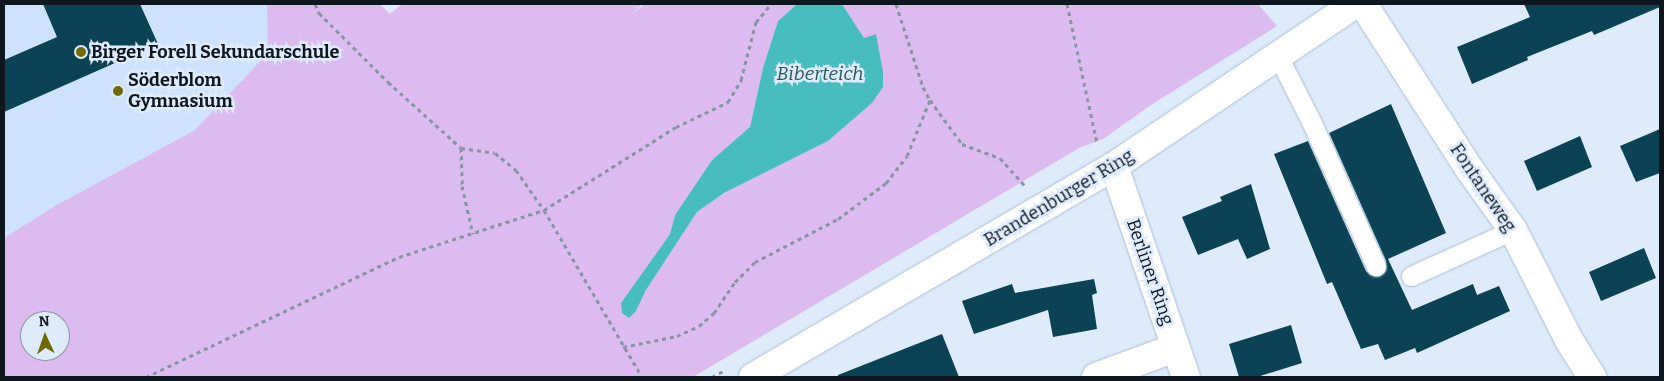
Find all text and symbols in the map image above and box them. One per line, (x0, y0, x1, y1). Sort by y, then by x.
place label: Birger Forell Sekundarschule (91, 41, 340, 63)
marker: Birger Forell Sekundarschule (75, 46, 87, 58)
water label: Biberteich (777, 63, 863, 85)
place label: Söderblom Gymnasium (128, 70, 233, 112)
marker: Söderblom Gymnasium (112, 85, 124, 97)
street label: Fontaneweg (1446, 140, 1520, 236)
street label: Brandenburger Ring (980, 145, 1138, 251)
street label: Berliner Ring (1122, 216, 1178, 328)
north arrow (20, 311, 70, 361)
text: N (38, 313, 50, 330)

